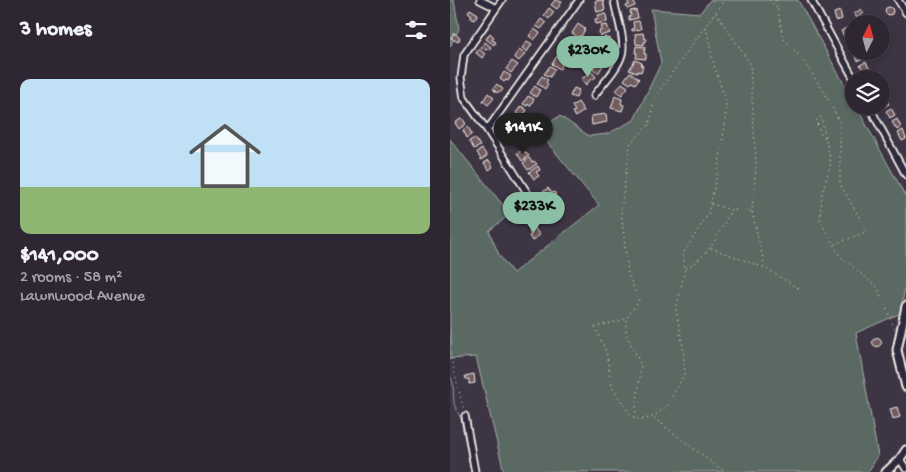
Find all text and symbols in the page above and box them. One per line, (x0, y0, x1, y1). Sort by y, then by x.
north arrow (845, 15, 890, 60)
map controls (845, 15, 890, 115)
icon: filters (402, 16, 430, 44)
text: 3 homes (20, 18, 92, 43)
pin: $230K (553, 36, 623, 78)
text: $230K (567, 42, 609, 61)
button: layers (845, 70, 890, 115)
icon: home (180, 111, 270, 201)
pin: $141K (488, 112, 558, 155)
text: $141K (505, 119, 541, 138)
pin: $233K (499, 192, 569, 234)
text: $233K (514, 198, 554, 217)
text: $141,000 (20, 244, 99, 269)
text: 2 rooms · 58 m² (20, 269, 122, 288)
text: Lawnwood Avenue (20, 288, 145, 307)

